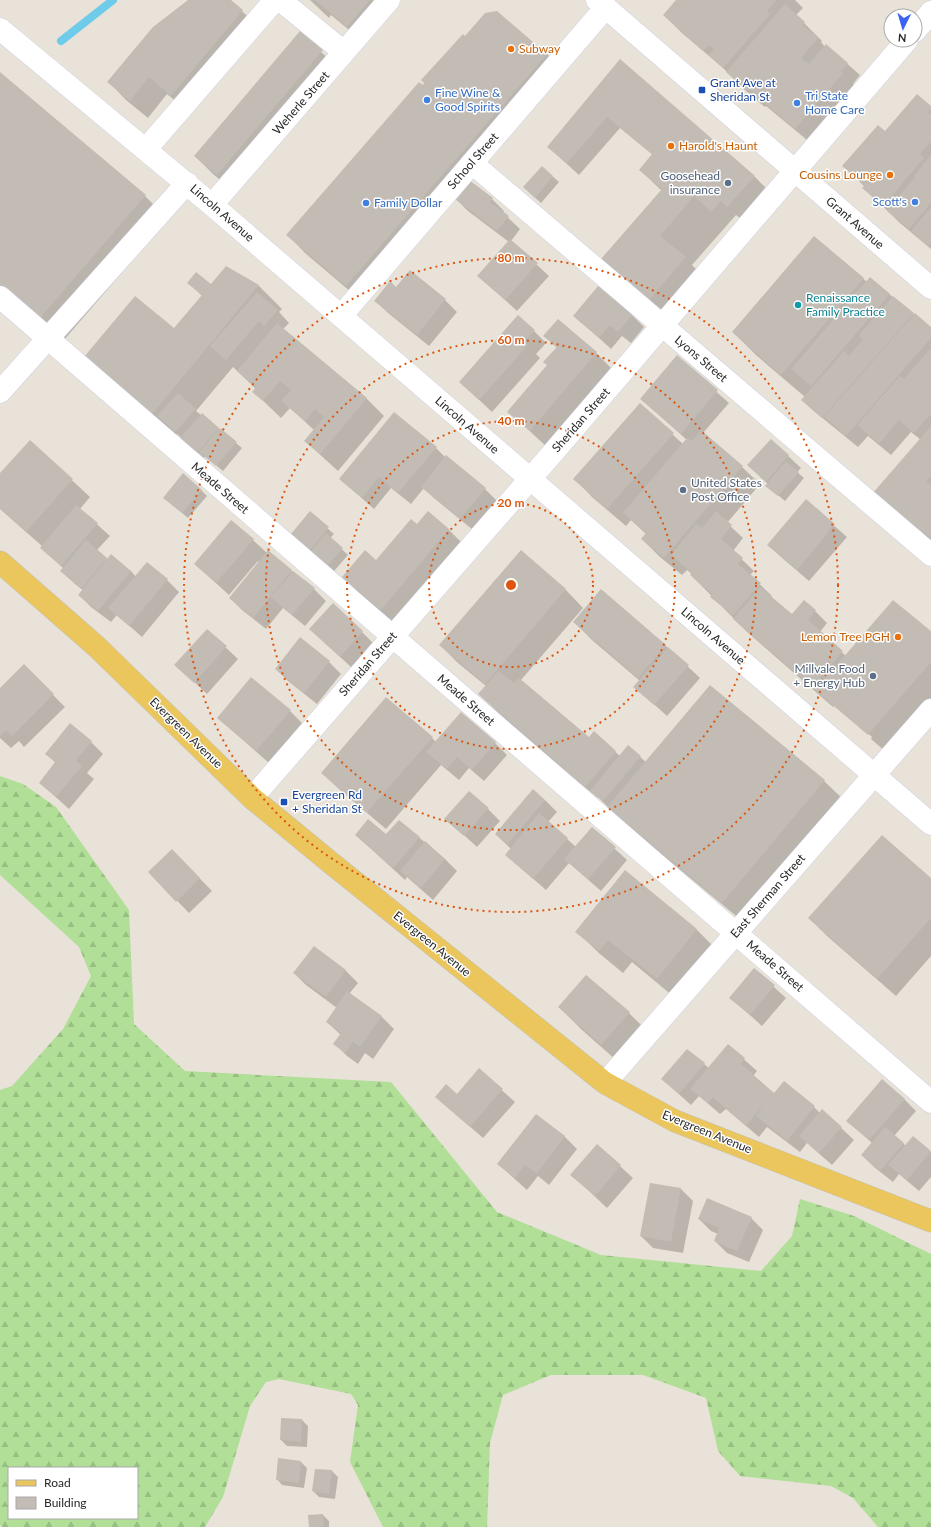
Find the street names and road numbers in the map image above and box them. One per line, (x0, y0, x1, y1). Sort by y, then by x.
street label: Weherle Street (269, 67, 333, 138)
street label: School Street (444, 129, 502, 192)
street label: Lincoln Avenue (187, 181, 257, 245)
street label: Grant Avenue (823, 193, 888, 252)
street label: Lyons Street (672, 332, 731, 386)
street label: Sheridan Street (548, 384, 613, 455)
street label: Lincoln Avenue (432, 393, 502, 457)
street label: Meade Street (189, 459, 253, 517)
street label: Lincoln Avenue (678, 604, 748, 668)
street label: Sheridan Street (335, 628, 400, 699)
street label: Meade Street (435, 671, 499, 729)
street label: Evergreen Avenue (147, 694, 226, 771)
street label: East Sherman Street (727, 850, 809, 941)
street label: Evergreen Avenue (391, 908, 474, 979)
street label: Meade Street (744, 937, 808, 995)
street label: Evergreen Avenue (660, 1107, 754, 1156)

